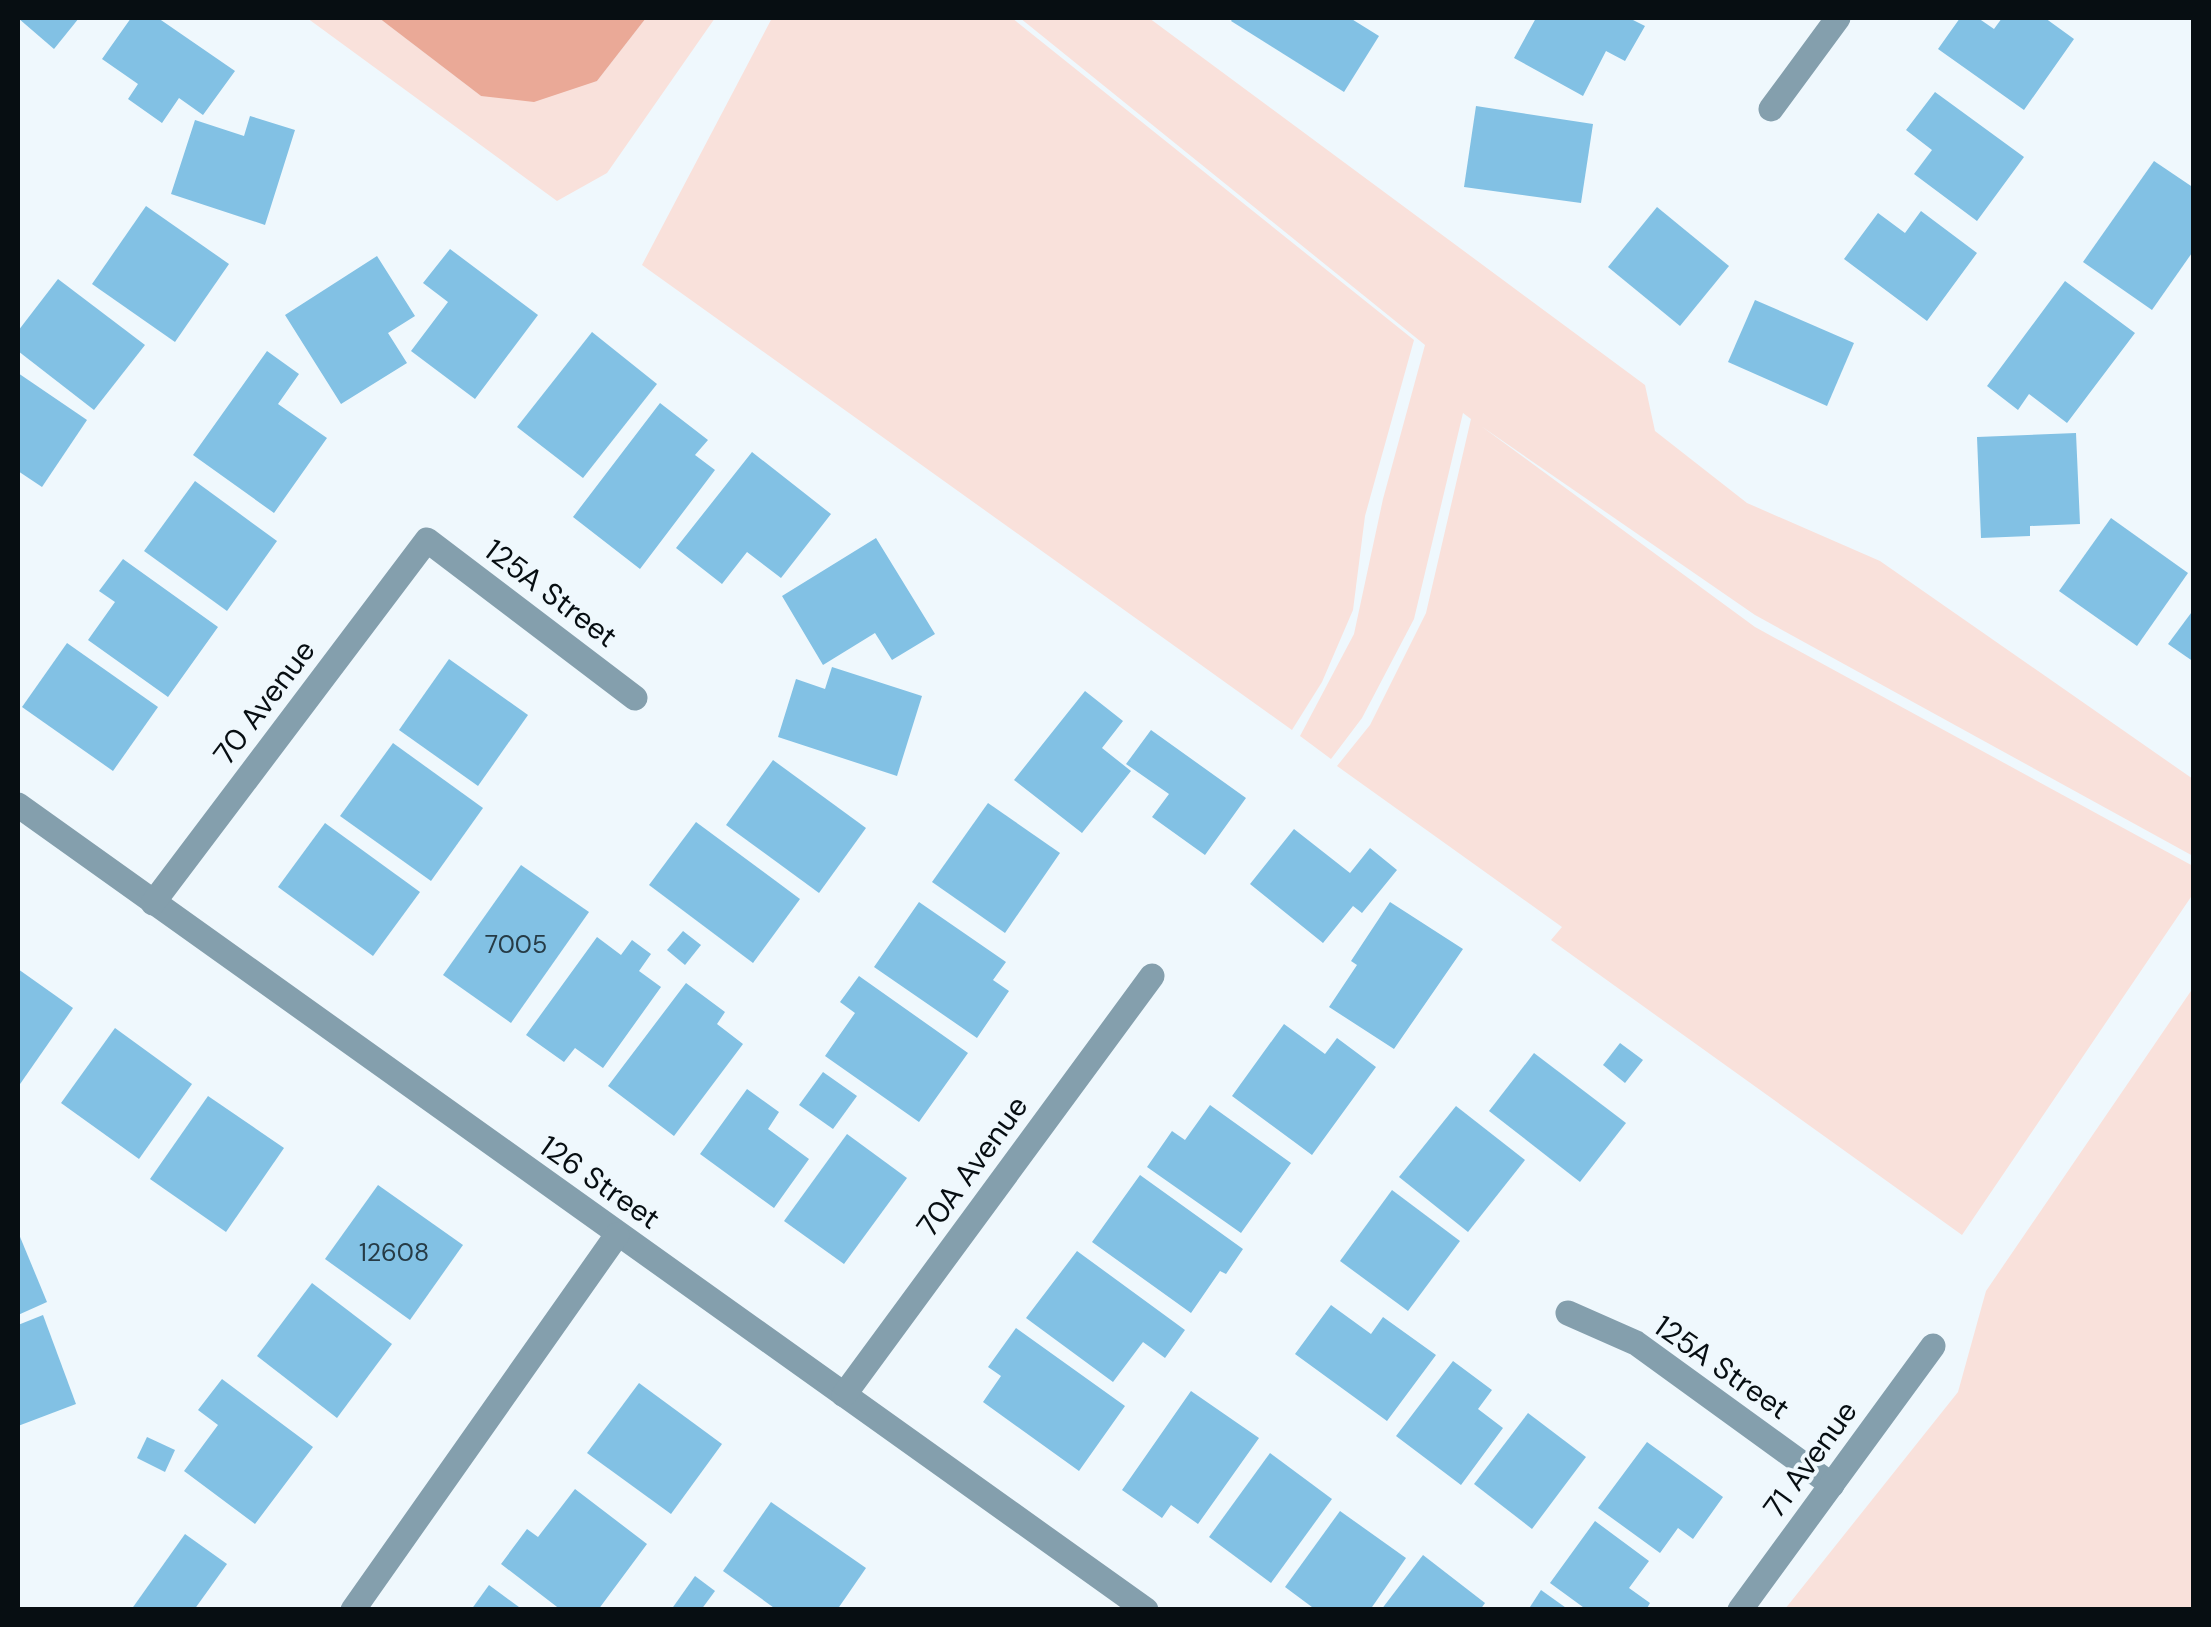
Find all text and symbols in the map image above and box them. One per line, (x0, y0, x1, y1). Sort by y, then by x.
street label: 125A Street (477, 530, 625, 656)
street label: 70 Avenue (204, 632, 324, 772)
house number: 7005 (485, 928, 547, 961)
street label: 70A Avenue (908, 1088, 1036, 1244)
street label: 126 Street (532, 1126, 668, 1238)
house number: 12608 (359, 1236, 429, 1269)
street label: 125A Street (1647, 1306, 1797, 1428)
street label: 71 Avenue (1754, 1393, 1866, 1525)

